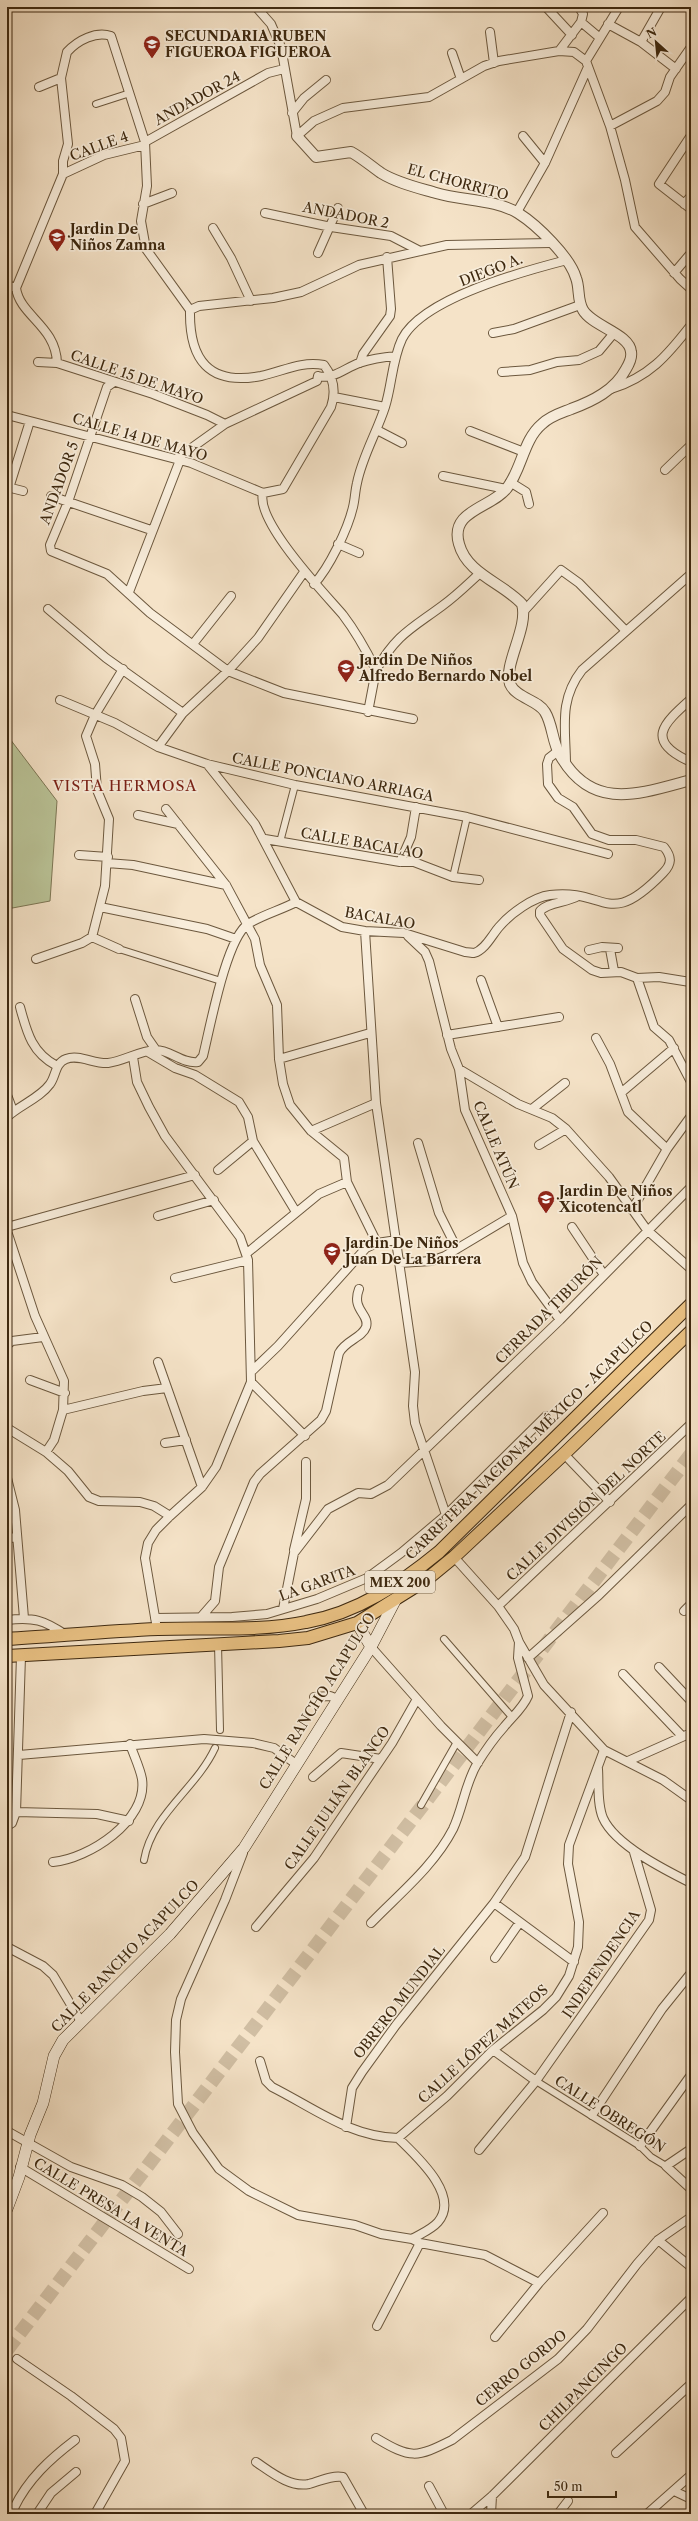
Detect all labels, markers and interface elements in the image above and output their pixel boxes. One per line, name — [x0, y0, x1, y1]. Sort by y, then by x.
north arrow — [636, 22, 676, 62]
text: N — [644, 24, 659, 41]
place label: SECUNDARIA RUBEN FIGUEROA FIGUEROA — [165, 27, 332, 61]
school or university icon: SECUNDARIA RUBEN FIGUEROA FIGUEROA — [142, 34, 162, 59]
street label: ANDADOR 24 — [150, 67, 243, 130]
street label: CALLE 4 — [67, 127, 131, 165]
street label: EL CHORRITO — [405, 160, 511, 204]
street label: ANDADOR 2 — [300, 198, 391, 232]
place label: Jardin De Niños Zamna — [67, 220, 166, 254]
school or university icon: Jardin De Niños Zamna — [47, 227, 67, 252]
street label: DIEGO A. — [457, 250, 525, 290]
street label: CALLE 15 DE MAYO — [68, 346, 206, 408]
street label: CALLE 14 DE MAYO — [70, 409, 210, 465]
street label: ANDADOR 5 — [35, 439, 82, 528]
place label: Jardin De Niños Alfredo Bernardo Nobel — [356, 651, 532, 685]
school or university icon: Jardin De Niños Alfredo Bernardo Nobel — [336, 658, 356, 683]
street label: CALLE PONCIANO ARRIAGA — [231, 749, 436, 806]
district label: VISTA HERMOSA — [52, 776, 197, 795]
street label: CALLE BACALAO — [299, 823, 425, 863]
street label: BACALAO — [343, 903, 417, 933]
street label: CALLE ATÚN — [469, 1098, 524, 1192]
place label: Jardin De Niños Xicotencatl — [556, 1182, 673, 1216]
school or university icon: Jardin De Niños Xicotencatl — [536, 1189, 556, 1214]
place label: Jardin De Niños Juan De La Barrera — [342, 1234, 482, 1268]
school or university icon: Jardin De Niños Juan De La Barrera — [322, 1241, 342, 1266]
street label: CERRADA TIBURÓN — [491, 1251, 607, 1368]
street label: CARRETERA NACIONAL MÉXICO - ACAPULCO — [402, 1317, 656, 1563]
street label: CALLE DIVISIÓN DEL NORTE — [502, 1427, 669, 1585]
street label: LA GARITA — [277, 1561, 358, 1605]
road number: MEX 200 — [365, 1571, 435, 1593]
street label: CALLE RANCHO ACAPULCO — [255, 1609, 379, 1793]
street label: CALLE JULIÁN BLANCO — [280, 1722, 394, 1874]
street label: CALLE RANCHO ACAPULCO — [47, 1876, 203, 2036]
street label: INDEPENDENCIA — [558, 1906, 644, 2022]
street label: OBRERO MUNDIAL — [349, 1942, 449, 2062]
street label: CALLE LÓPEZ MATEOS — [413, 1980, 552, 2107]
street label: CALLE OBREGÓN — [551, 2071, 670, 2157]
street label: CALLE PRESA LA VENTA — [31, 2154, 192, 2261]
street label: CERRO GORDO — [472, 2326, 570, 2410]
street label: CHILPANCINGO — [535, 2339, 631, 2435]
scale bar — [548, 2473, 616, 2499]
text: 50 m — [554, 2479, 583, 2494]

